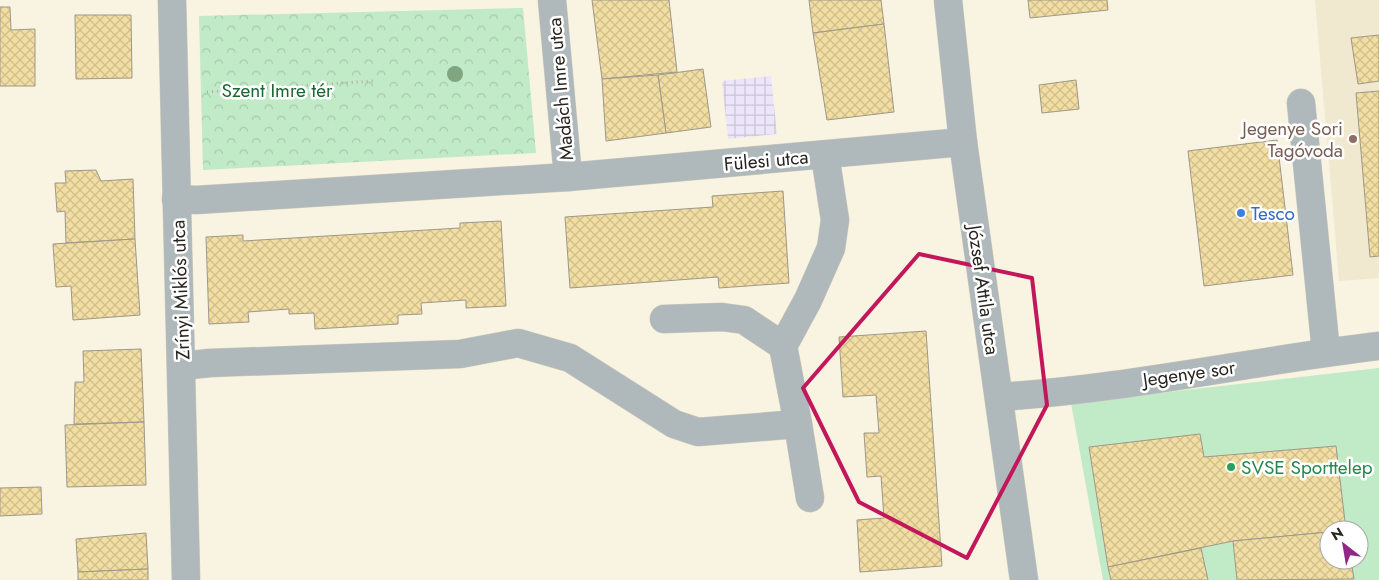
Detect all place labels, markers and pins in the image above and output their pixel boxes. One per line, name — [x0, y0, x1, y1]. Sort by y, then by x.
place label: Jegenye Sori Tagóvoda — [1239, 115, 1343, 164]
marker: Jegenye Sori Tagóvoda — [1347, 133, 1359, 145]
place label: Tesco — [1251, 200, 1295, 227]
marker: Tesco — [1235, 207, 1247, 219]
place label: SVSE Sporttelep — [1241, 454, 1373, 481]
marker: SVSE Sporttelep — [1225, 461, 1237, 473]

